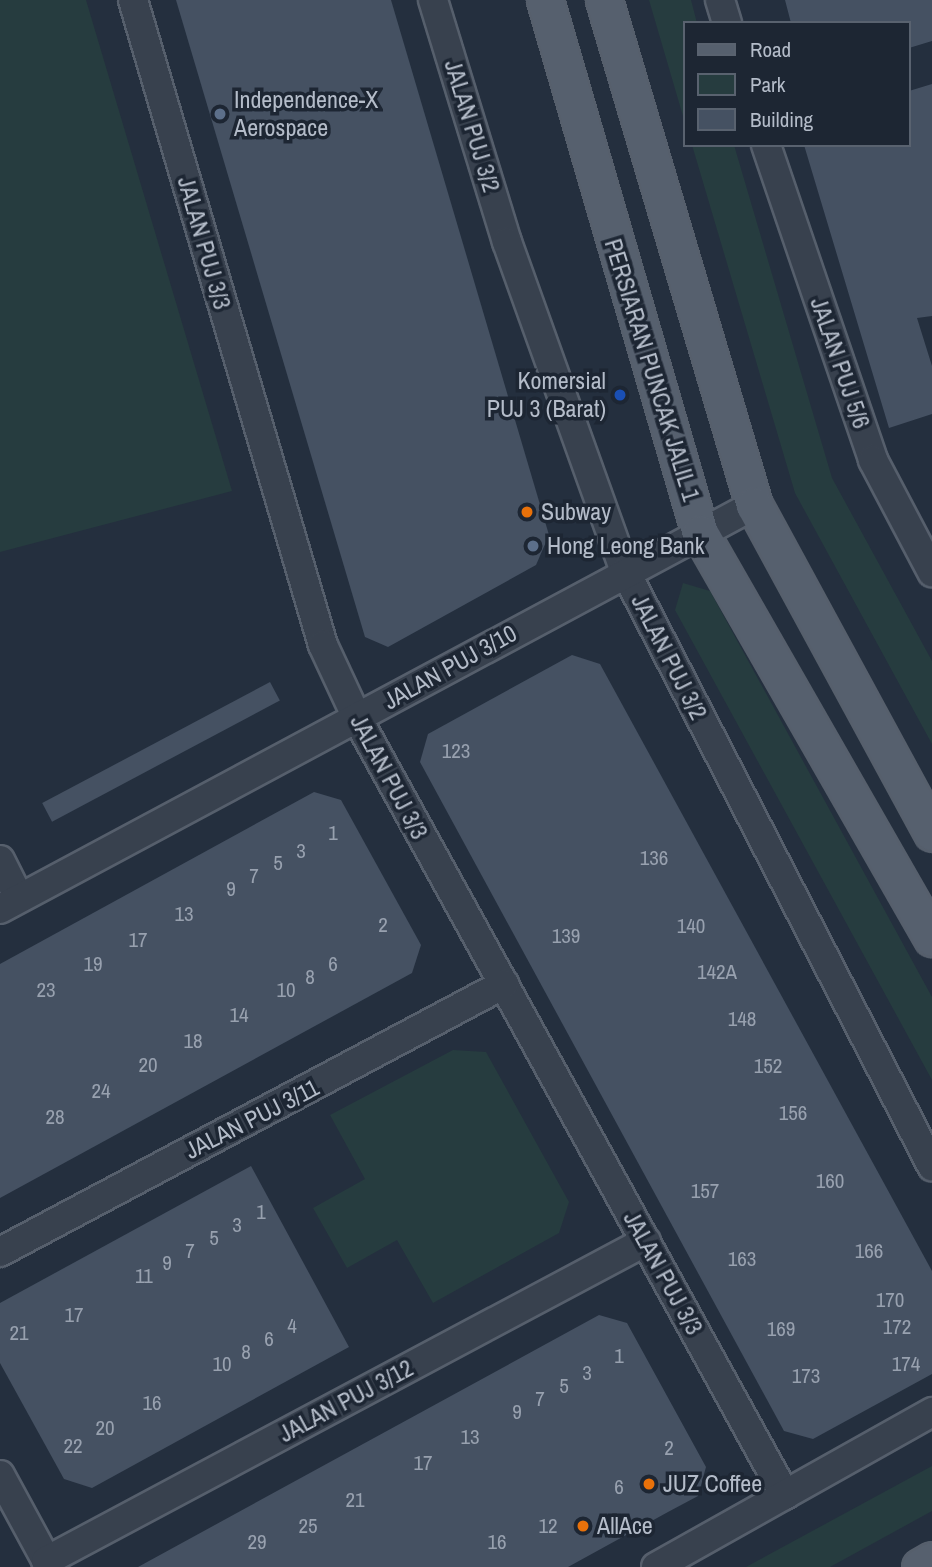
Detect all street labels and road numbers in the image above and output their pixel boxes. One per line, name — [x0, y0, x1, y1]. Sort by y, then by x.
street label: JALAN PUJ 3/2 — [438, 56, 506, 196]
street label: JALAN PUJ 3/3 — [171, 173, 237, 313]
street label: PERSIARAN PUNCAK JALIL 1 — [598, 235, 706, 505]
street label: JALAN PUJ 5/6 — [804, 294, 876, 432]
street label: JALAN PUJ 3/2 — [625, 590, 713, 724]
street label: JALAN PUJ 3/10 — [378, 619, 522, 715]
street label: JALAN PUJ 3/3 — [344, 710, 434, 844]
street label: JALAN PUJ 3/11 — [180, 1073, 324, 1165]
street label: JALAN PUJ 3/3 — [617, 1206, 709, 1340]
street label: JALAN PUJ 3/12 — [274, 1354, 418, 1448]

